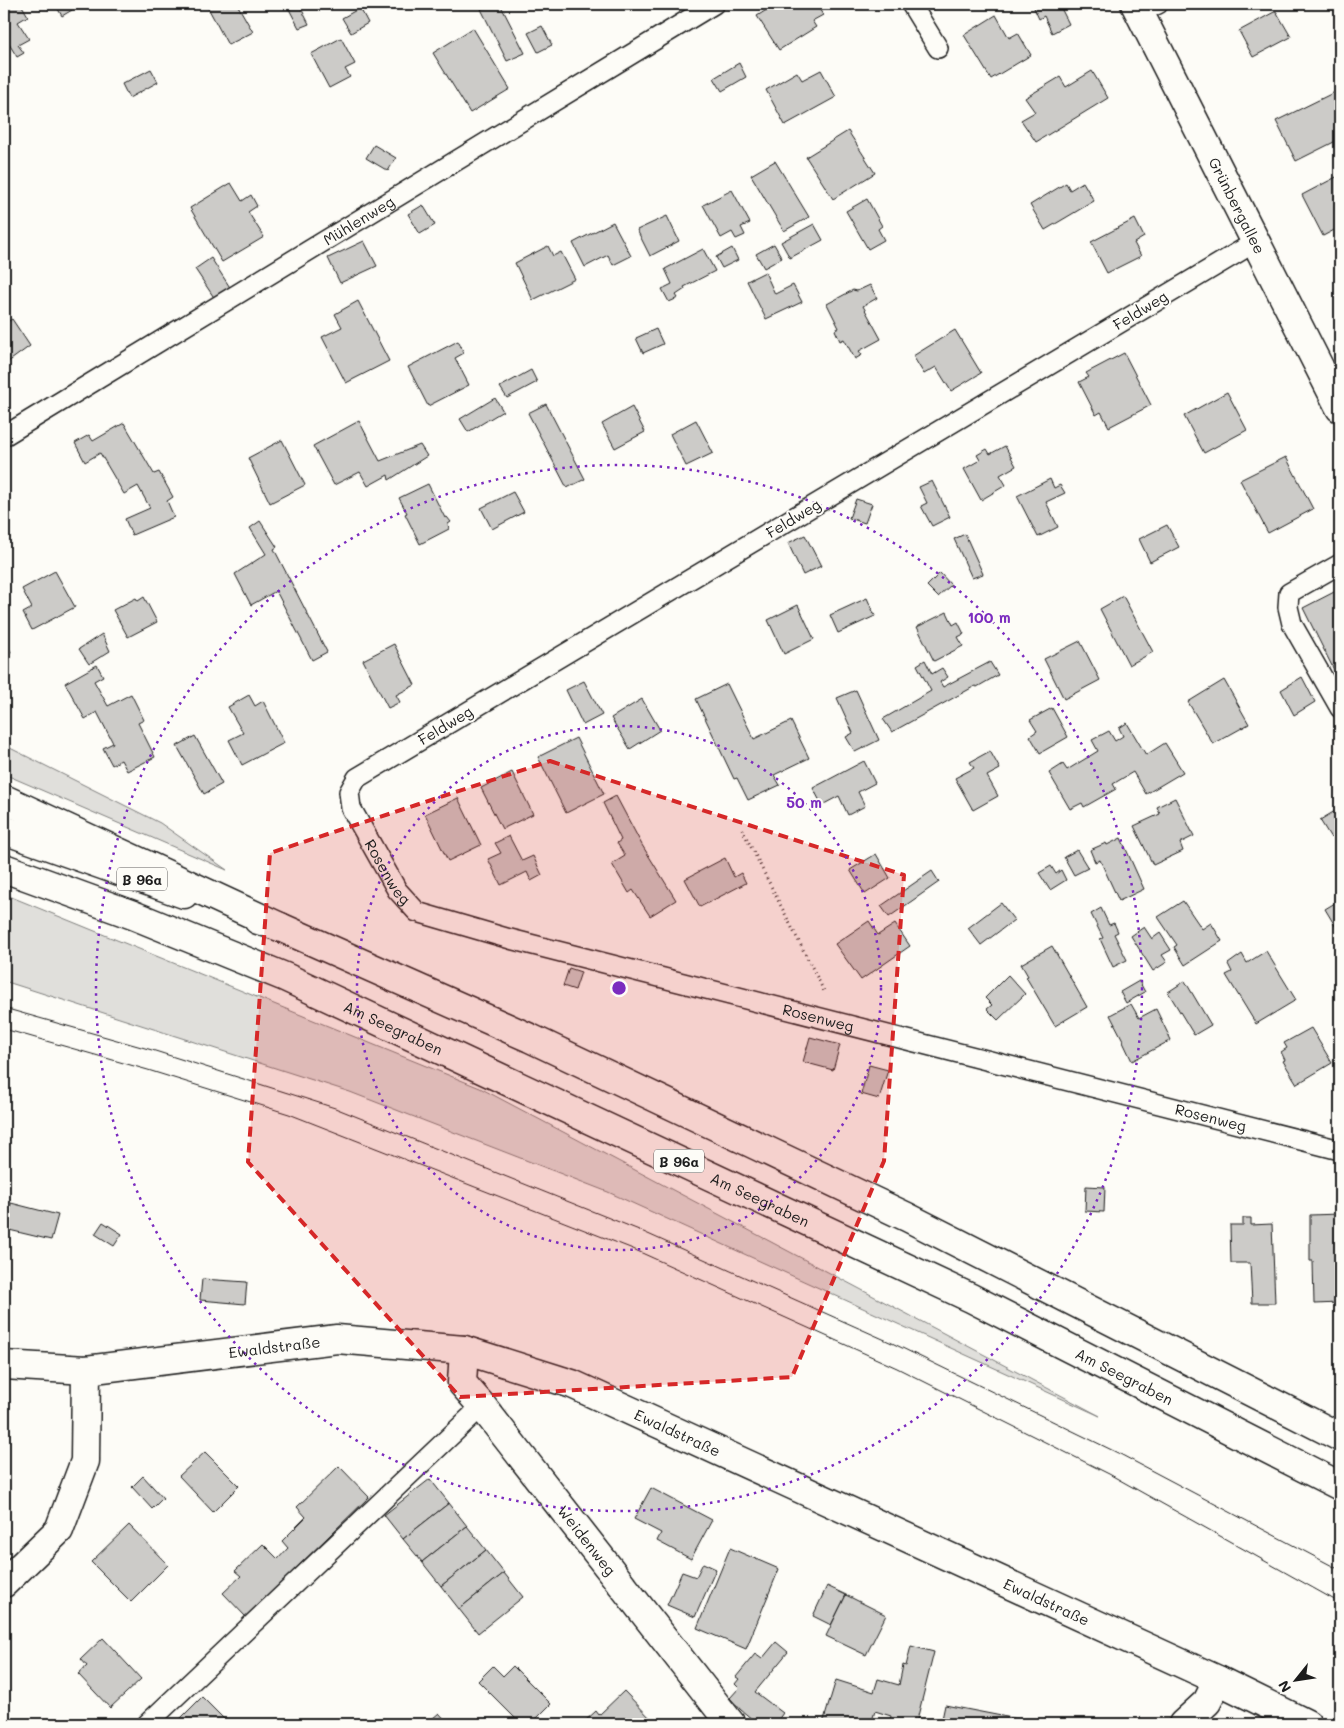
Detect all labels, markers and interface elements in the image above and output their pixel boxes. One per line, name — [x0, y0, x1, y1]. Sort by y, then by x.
street label: Grünbergallee — [1204, 154, 1270, 257]
street label: Mühlenweg — [319, 191, 398, 250]
street label: Feldweg — [1109, 286, 1171, 334]
street label: Feldweg — [762, 494, 824, 542]
text: 100 m — [967, 607, 1011, 627]
street label: Feldweg — [414, 701, 476, 749]
text: 50 m — [786, 792, 822, 812]
street label: Rosenweg — [360, 836, 416, 909]
road number: B 96a — [117, 868, 167, 891]
centre of rings — [610, 979, 628, 997]
street label: Am Seegraben — [341, 996, 446, 1059]
street label: Rosenweg — [780, 999, 856, 1036]
street label: Rosenweg — [1173, 1098, 1249, 1136]
road number: B 96a — [654, 1150, 704, 1172]
street label: Am Seegraben — [707, 1168, 813, 1231]
street label: Ewaldstraße — [227, 1331, 322, 1362]
street label: Am Seegraben — [1072, 1343, 1177, 1409]
street label: Ewaldstraße — [631, 1404, 724, 1461]
street label: Weidenweg — [553, 1501, 621, 1580]
street label: Ewaldstraße — [1001, 1573, 1093, 1630]
north arrow — [1272, 1656, 1322, 1706]
text: N — [1273, 1677, 1295, 1696]

